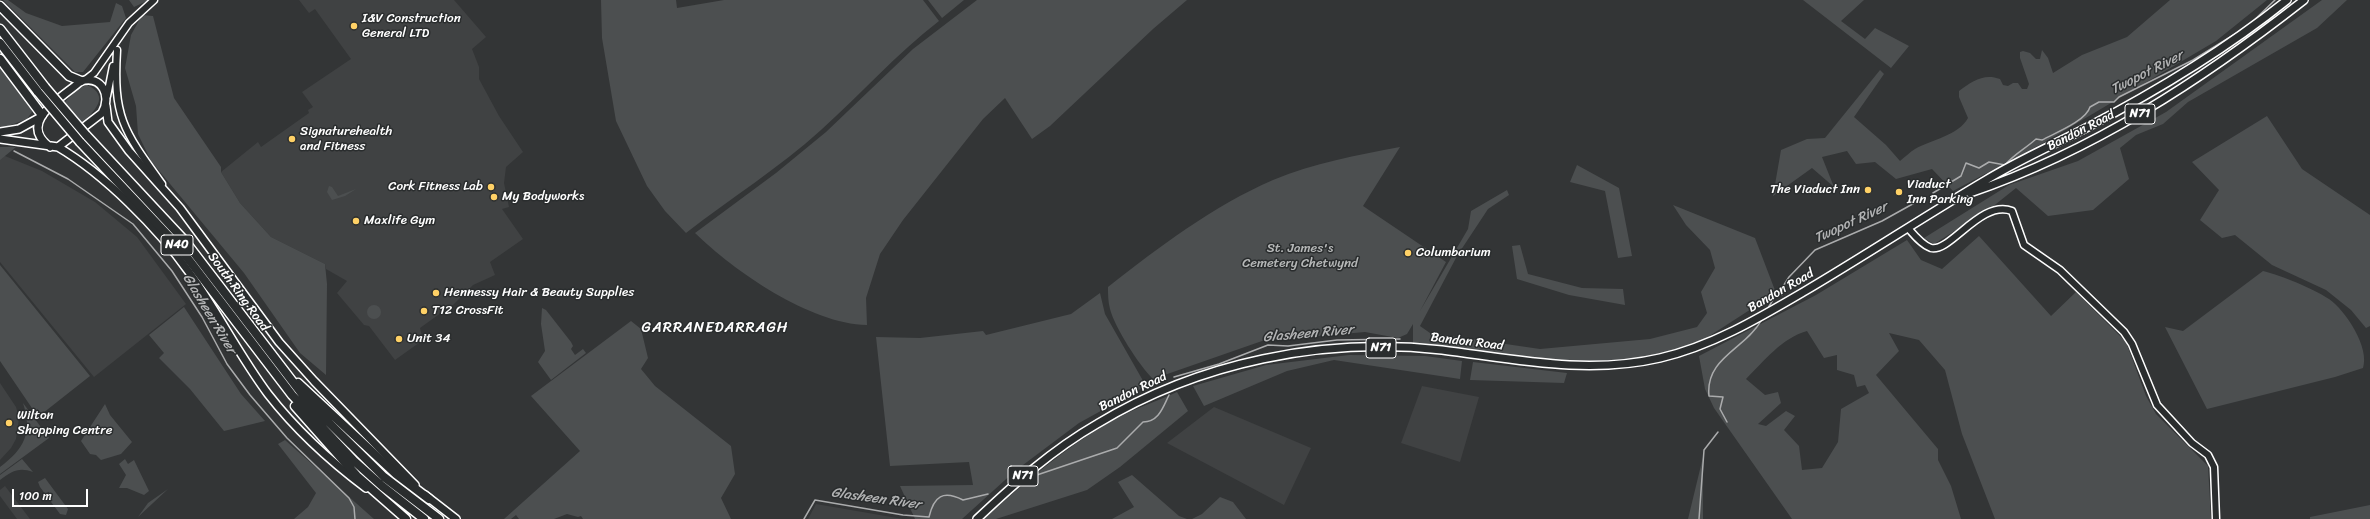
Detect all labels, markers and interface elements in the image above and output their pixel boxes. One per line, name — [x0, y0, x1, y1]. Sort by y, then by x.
place label: I&V Construction General LTD — [362, 11, 461, 42]
marker: I&V Construction General LTD — [349, 21, 359, 31]
water label: Twopot River — [2108, 48, 2186, 98]
road number: N71 — [2125, 104, 2155, 124]
street label: Bandon Road — [2045, 107, 2117, 155]
place label: Signaturehealth and Fitness — [300, 124, 392, 155]
marker: Signaturehealth and Fitness — [287, 134, 297, 144]
place label: Viaduct Inn Parking — [1907, 177, 1973, 208]
place label: Cork Fitness Lab — [388, 179, 483, 195]
marker: Cork Fitness Lab — [486, 182, 496, 192]
place label: The Viaduct Inn — [1770, 182, 1860, 198]
marker: The Viaduct Inn — [1863, 185, 1873, 195]
marker: Viaduct Inn Parking — [1894, 187, 1904, 197]
place label: My Bodyworks — [502, 189, 584, 205]
marker: My Bodyworks — [489, 192, 499, 202]
water label: Twopot River — [1812, 199, 1890, 247]
place label: Maxlife Gym — [364, 213, 435, 229]
marker: Maxlife Gym — [351, 216, 361, 226]
road number: N40 — [161, 235, 193, 255]
park label: St. James's Cemetery Chetwynd — [1242, 241, 1358, 272]
place label: Columbarium — [1416, 245, 1491, 261]
marker: Columbarium — [1403, 248, 1413, 258]
street label: South Ring Road — [204, 249, 272, 335]
street label: Bandon Road — [1745, 266, 1817, 316]
water label: Glasheen River — [179, 271, 239, 357]
place label: Hennessy Hair & Beauty Supplies — [444, 285, 634, 301]
marker: Hennessy Hair & Beauty Supplies — [431, 288, 441, 298]
place label: T12 CrossFit — [432, 303, 503, 319]
marker: T12 CrossFit — [419, 306, 429, 316]
district label: GARRANEDARRAGH — [642, 319, 788, 337]
water label: Glasheen River — [1262, 322, 1354, 346]
street label: Bandon Road — [1430, 330, 1504, 354]
place label: Unit 34 — [407, 331, 451, 347]
marker: Unit 34 — [394, 334, 404, 344]
road number: N71 — [1366, 338, 1396, 358]
street label: Bandon Road — [1097, 369, 1169, 415]
place label: Wilton Shopping Centre — [17, 408, 112, 439]
marker: Wilton Shopping Centre — [4, 418, 14, 428]
road number: N71 — [1008, 466, 1038, 486]
scale bar — [14, 481, 90, 507]
water label: Glasheen River — [830, 484, 922, 514]
text: 100 m — [19, 485, 52, 507]

